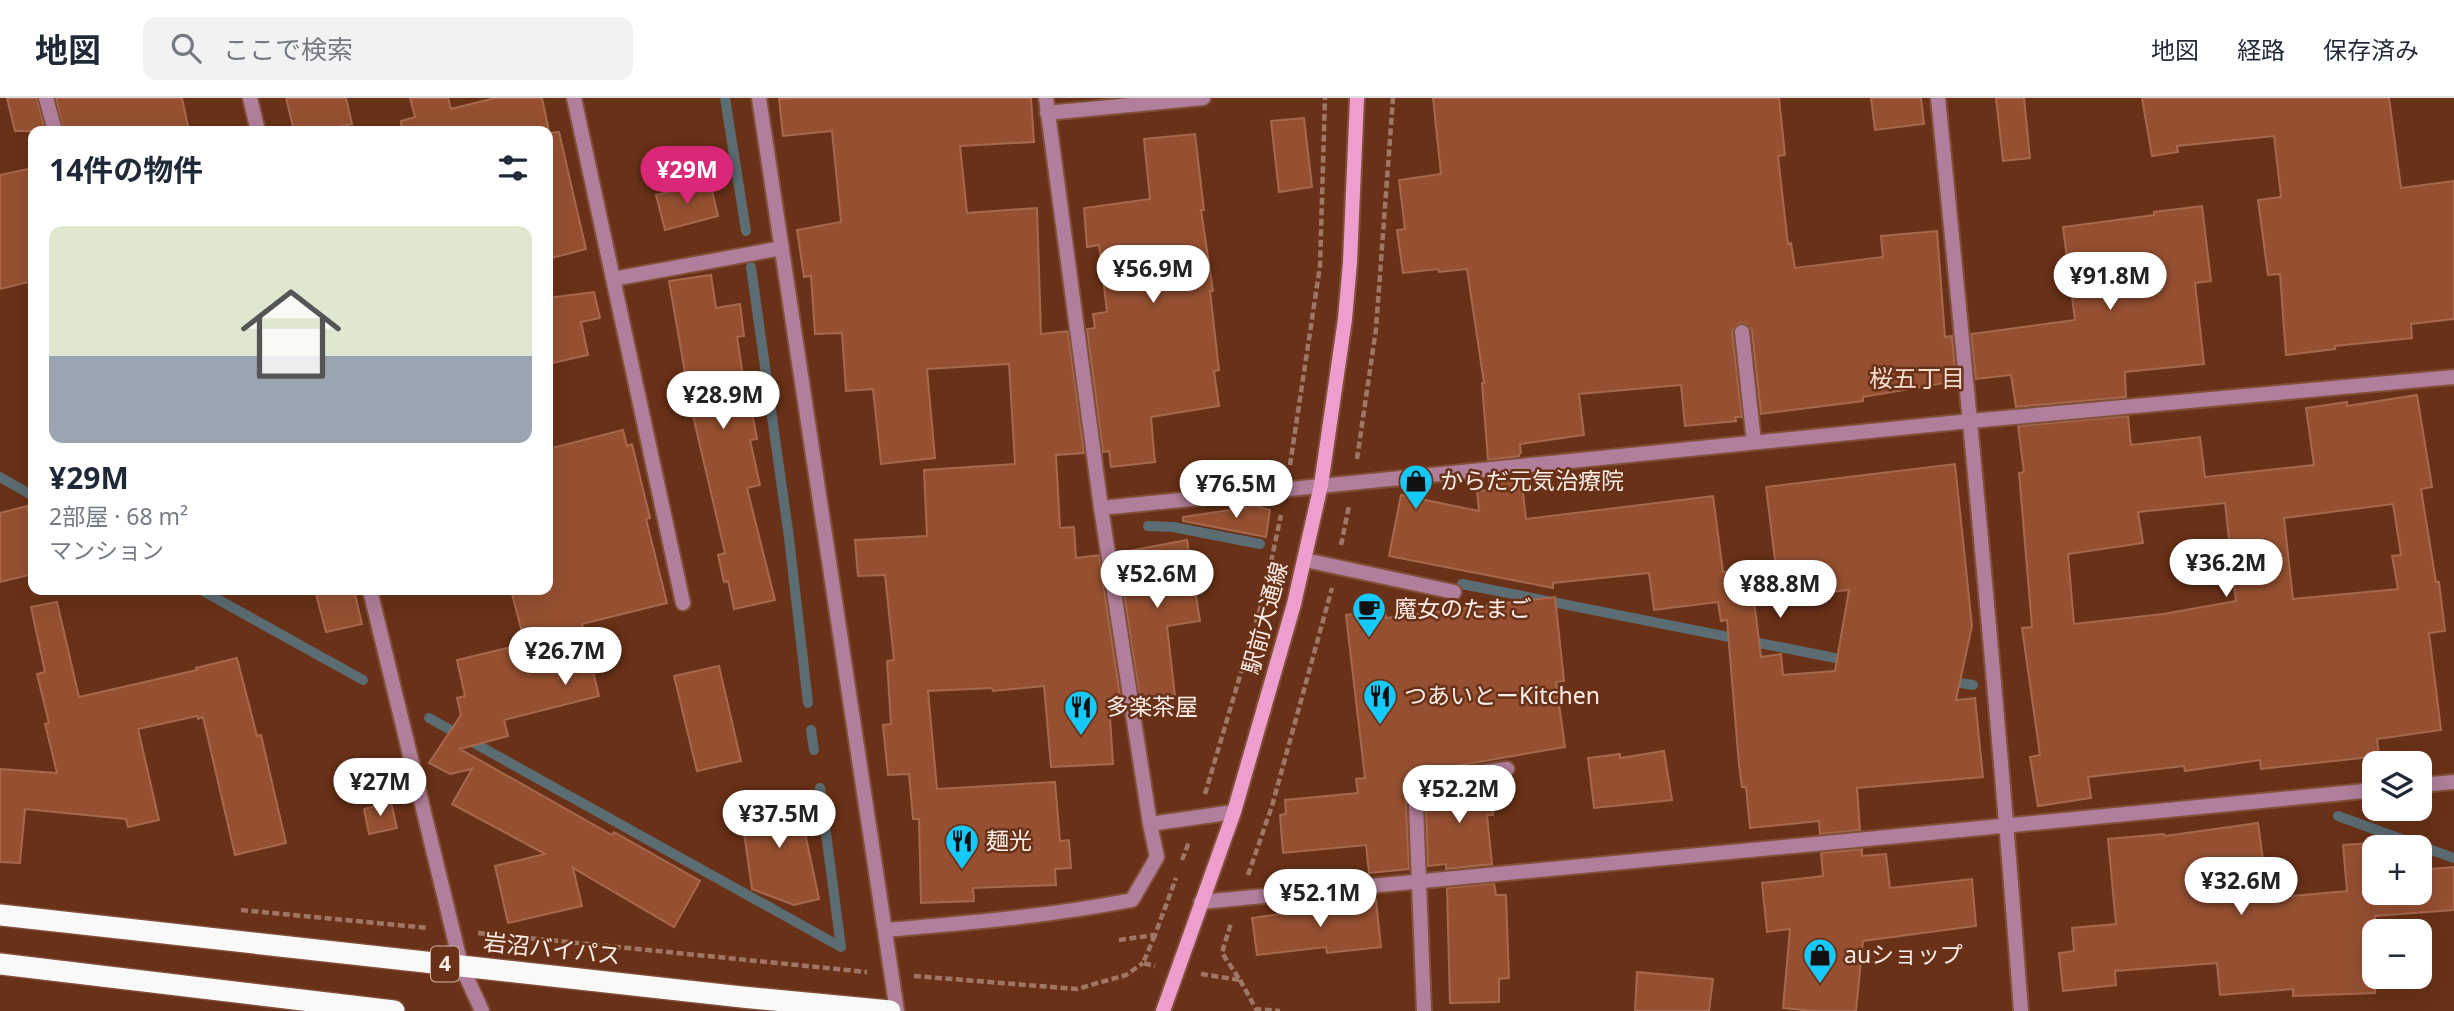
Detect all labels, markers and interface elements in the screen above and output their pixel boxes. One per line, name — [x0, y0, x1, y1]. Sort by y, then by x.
search box — [143, 17, 633, 80]
text: 地図 — [35, 27, 101, 72]
icon: search — [167, 29, 205, 67]
text: ここで検索 — [223, 31, 353, 67]
text: 地図 — [2151, 33, 2199, 66]
text: 経路 — [2237, 33, 2285, 66]
text: 保存済み — [2323, 33, 2419, 66]
pin: ¥29M — [646, 146, 728, 206]
text: 14件の物件 — [49, 149, 203, 190]
icon: filters — [494, 149, 532, 187]
text: ¥29M — [656, 153, 718, 185]
pin: ¥56.9M — [1096, 246, 1210, 305]
text: ¥56.9M — [1113, 252, 1193, 284]
pin: ¥91.8M — [2053, 252, 2167, 312]
text: ¥91.8M — [2070, 259, 2150, 291]
icon: home — [228, 271, 354, 397]
district label: 桜五丁目 — [1869, 361, 1965, 394]
pin: ¥28.9M — [666, 372, 780, 431]
text: ¥28.9M — [683, 378, 763, 410]
text: ¥29M — [49, 457, 129, 498]
pin: ¥76.5M — [1179, 460, 1293, 520]
shop icon: からだ元気治療院 — [1397, 462, 1435, 511]
place label: からだ元気治療院 — [1440, 464, 1624, 496]
text: ¥76.5M — [1196, 467, 1276, 499]
text: 2部屋 · 68 m² — [49, 500, 188, 532]
text: マンション — [49, 534, 164, 566]
pin: ¥36.2M — [2169, 540, 2283, 599]
text: ¥36.2M — [2186, 546, 2266, 578]
pin: ¥52.6M — [1100, 550, 1214, 610]
text: ¥52.6M — [1117, 557, 1197, 589]
street label: 駅前大通線 — [1234, 558, 1294, 677]
pin: ¥88.8M — [1723, 560, 1837, 620]
text: ¥88.8M — [1740, 567, 1820, 599]
cafe icon: 魔女のたまご — [1350, 590, 1388, 639]
place label: 魔女のたまご — [1394, 592, 1531, 624]
pin: ¥26.7M — [508, 628, 622, 687]
text: ¥26.7M — [525, 634, 605, 666]
restaurant icon: つあいとーKitchen — [1361, 677, 1399, 726]
place label: つあいとーKitchen — [1404, 679, 1600, 711]
restaurant icon: 多楽茶屋 — [1062, 688, 1100, 737]
place label: 多楽茶屋 — [1106, 690, 1198, 722]
map controls — [2362, 751, 2432, 989]
button: layers — [2362, 751, 2432, 821]
pin: ¥27M — [339, 758, 421, 818]
text: ¥27M — [349, 765, 411, 797]
pin: ¥52.2M — [1402, 766, 1516, 825]
text: ¥52.2M — [1419, 772, 1499, 804]
pin: ¥37.5M — [722, 790, 836, 850]
text: ¥37.5M — [739, 797, 819, 829]
restaurant icon: 麺光 — [943, 822, 981, 871]
place label: 麺光 — [986, 824, 1032, 856]
button: + — [2362, 835, 2432, 905]
pin: ¥32.6M — [2184, 858, 2298, 917]
text: ¥32.6M — [2201, 864, 2281, 896]
pin: ¥52.1M — [1263, 870, 1377, 929]
text: ¥52.1M — [1280, 876, 1360, 908]
button: − — [2362, 919, 2432, 989]
street label: 岩沼バイパス — [482, 925, 622, 971]
shop icon: auショップ — [1801, 936, 1839, 985]
place label: auショップ — [1844, 938, 1963, 970]
road number: 4 — [431, 946, 459, 982]

